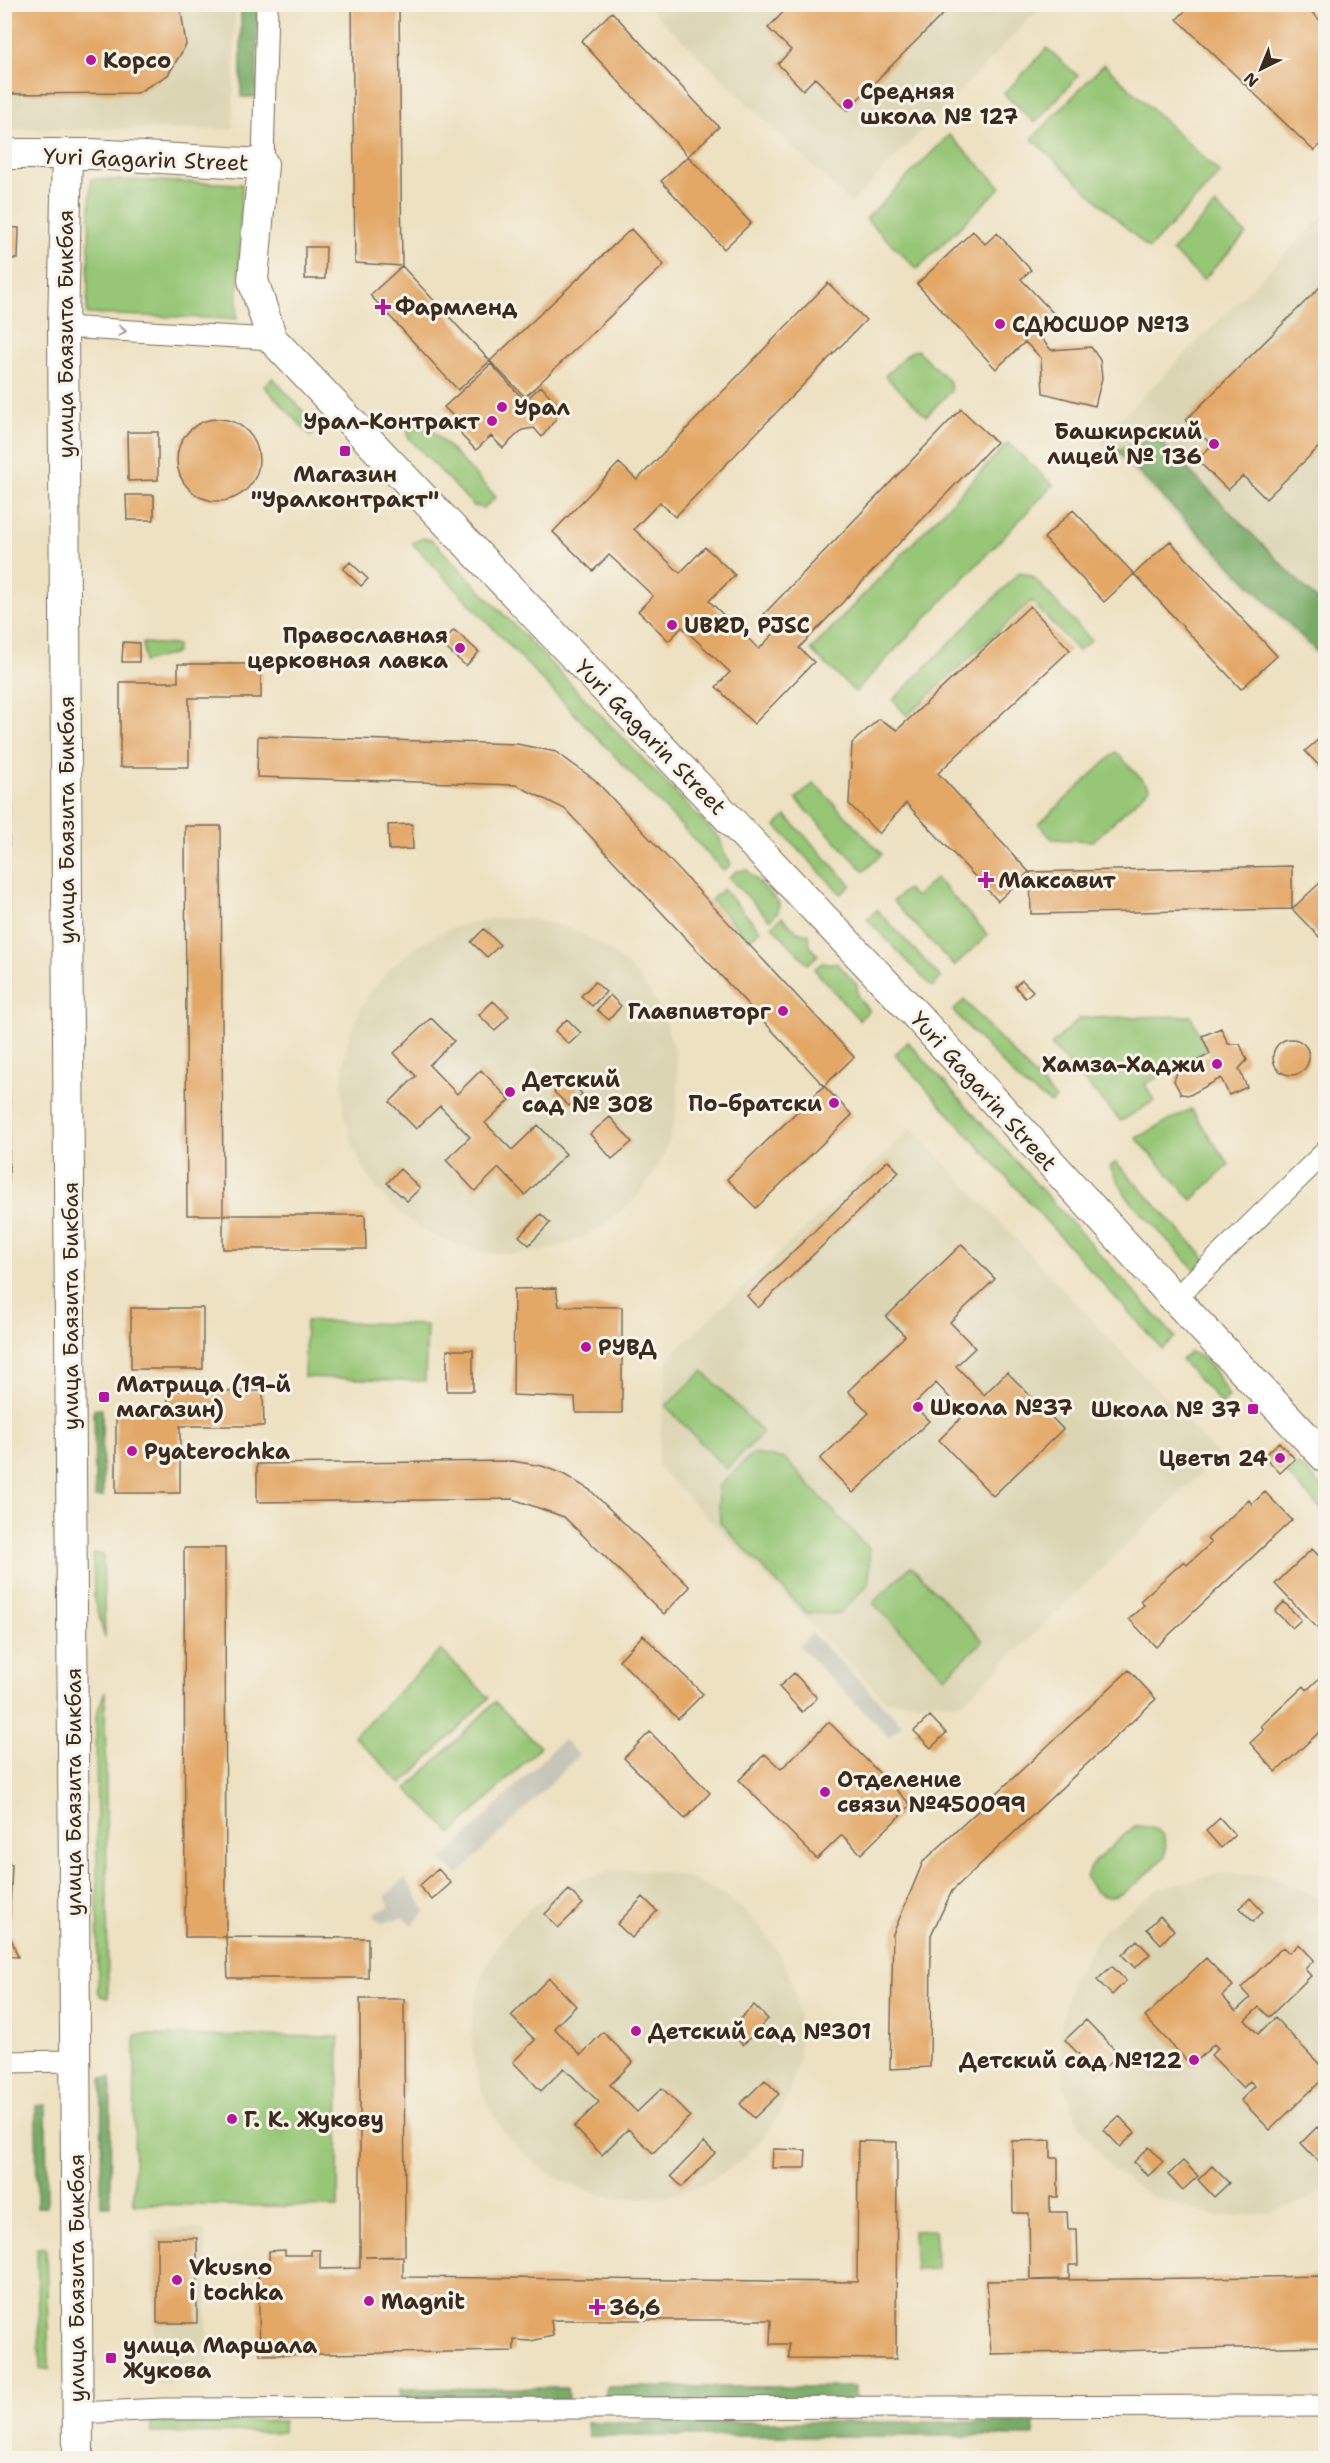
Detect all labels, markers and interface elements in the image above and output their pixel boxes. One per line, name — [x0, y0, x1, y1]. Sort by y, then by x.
north arrow — [1231, 39, 1291, 99]
place label: Корсо — [103, 46, 171, 75]
marker: Корсо — [84, 53, 98, 67]
text: N — [1239, 68, 1263, 92]
place label: Средняя школа № 127 — [860, 77, 1018, 131]
marker: Средняя школа № 127 — [841, 97, 855, 111]
street label: Yuri Gagarin Street — [43, 141, 249, 178]
street label: улица Баязита Бикбая — [51, 210, 80, 458]
place label: Фармленд — [395, 293, 518, 322]
marker: Фармленд — [376, 300, 390, 314]
place label: СДЮСШОР №13 — [1012, 310, 1190, 339]
marker: СДЮСШОР №13 — [993, 317, 1007, 331]
one-way arrow — [117, 324, 126, 337]
place label: Урал — [514, 393, 571, 422]
marker: Урал — [495, 400, 509, 414]
place label: Урал-Контракт — [303, 407, 481, 436]
marker: Урал-Контракт — [485, 414, 499, 428]
place label: Башкирский лицей № 136 — [1047, 417, 1202, 471]
marker: Башкирский лицей № 136 — [1207, 437, 1221, 451]
marker: Магазин "Уралконтракт" — [338, 444, 352, 458]
place label: Магазин "Уралконтракт" — [251, 460, 439, 514]
place label: UBRD, PJSC — [684, 611, 810, 640]
marker: UBRD, PJSC — [665, 618, 679, 632]
place label: Православная церковная лавка — [247, 621, 448, 675]
marker: Православная церковная лавка — [453, 641, 467, 655]
street label: Yuri Gagarin Street — [569, 653, 732, 821]
street label: улица Баязита Бикбая — [52, 696, 81, 944]
place label: Максавит — [998, 866, 1117, 895]
marker: Максавит — [979, 873, 993, 887]
place label: Главпивторг — [628, 997, 772, 1026]
marker: Главпивторг — [776, 1004, 790, 1018]
street label: Yuri Gagarin Street — [904, 1005, 1063, 1177]
place label: Хамза-Хаджи — [1042, 1050, 1205, 1079]
marker: Хамза-Хаджи — [1210, 1057, 1224, 1071]
place label: Детский сад № 308 — [522, 1065, 653, 1119]
marker: Детский сад № 308 — [503, 1085, 517, 1099]
place label: По-братски — [688, 1089, 822, 1118]
marker: По-братски — [827, 1096, 841, 1110]
street label: улица Баязита Бикбая — [56, 1182, 85, 1430]
place label: РУВД — [598, 1333, 657, 1362]
marker: РУВД — [579, 1340, 593, 1354]
place label: Матрица (19-й магазин) — [116, 1370, 291, 1424]
marker: Матрица (19-й магазин) — [97, 1390, 111, 1404]
place label: Школа №37 — [930, 1393, 1073, 1422]
place label: Школа № 37 — [1091, 1395, 1241, 1424]
marker: Школа №37 — [911, 1400, 925, 1414]
marker: Школа № 37 — [1246, 1402, 1260, 1416]
place label: Pyaterochka — [144, 1437, 290, 1466]
marker: Pyaterochka — [125, 1444, 139, 1458]
place label: Цветы 24 — [1159, 1444, 1269, 1473]
marker: Цветы 24 — [1273, 1451, 1287, 1465]
street label: улица Баязита Бикбая — [59, 1668, 88, 1916]
place label: Отделение связи №450099 — [837, 1765, 1026, 1819]
marker: Отделение связи №450099 — [818, 1785, 832, 1799]
place label: Детский сад №301 — [648, 2017, 871, 2046]
marker: Детский сад №301 — [629, 2024, 643, 2038]
place label: Детский сад №122 — [959, 2046, 1182, 2075]
marker: Детский сад №122 — [1187, 2053, 1201, 2067]
place label: Г. К. Жукову — [244, 2105, 384, 2134]
marker: Г. К. Жукову — [225, 2112, 239, 2126]
street label: улица Баязита Бикбая — [62, 2154, 91, 2402]
place label: Vkusno i tochka — [189, 2253, 283, 2307]
marker: Vkusno i tochka — [170, 2273, 184, 2287]
place label: Magnit — [381, 2287, 465, 2316]
place label: 36,6 — [609, 2293, 660, 2322]
marker: Magnit — [362, 2294, 376, 2308]
marker: 36,6 — [590, 2300, 604, 2314]
place label: улица Маршала Жукова — [123, 2331, 317, 2385]
marker: улица Маршала Жукова — [104, 2351, 118, 2365]

